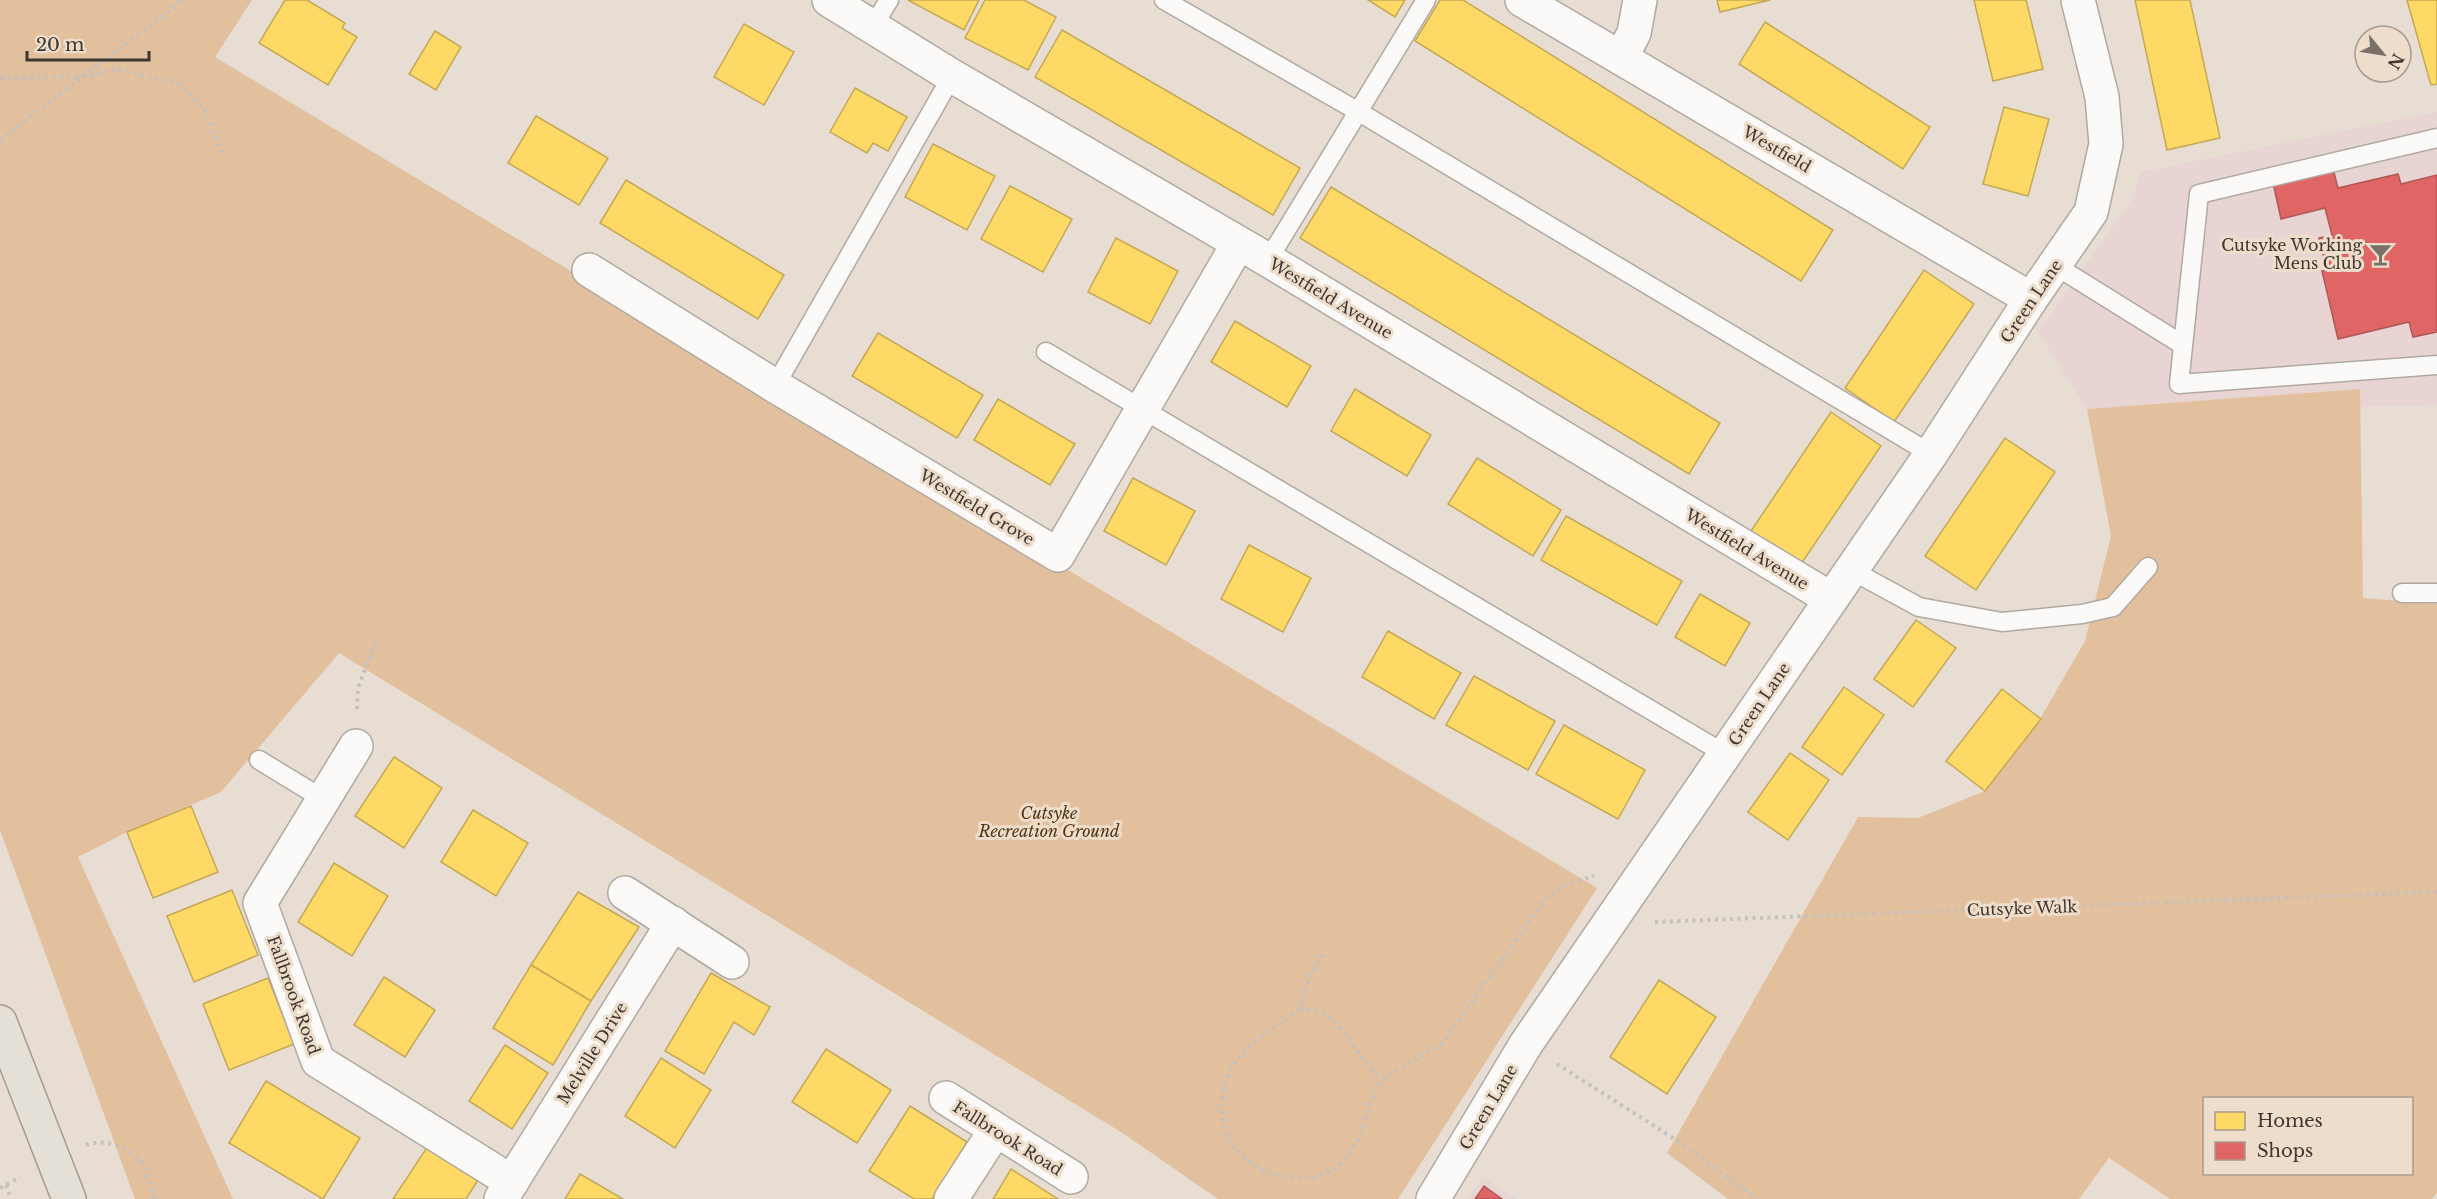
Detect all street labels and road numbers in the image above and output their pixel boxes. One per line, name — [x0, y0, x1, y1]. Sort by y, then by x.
street label: Westfield — [1738, 121, 1815, 177]
street label: Westfield Avenue — [1265, 253, 1396, 343]
street label: Green Lane — [1996, 256, 2066, 346]
street label: Westfield Grove — [915, 464, 1038, 549]
street label: Westfield Avenue — [1681, 504, 1812, 594]
street label: Green Lane — [1724, 659, 1794, 749]
street label: Cutsyke Walk — [1966, 896, 2078, 920]
street label: Fallbrook Road — [263, 933, 325, 1057]
street label: Melville Drive — [553, 998, 631, 1108]
street label: Green Lane — [1455, 1061, 1521, 1153]
street label: Fallbrook Road — [950, 1096, 1066, 1180]

